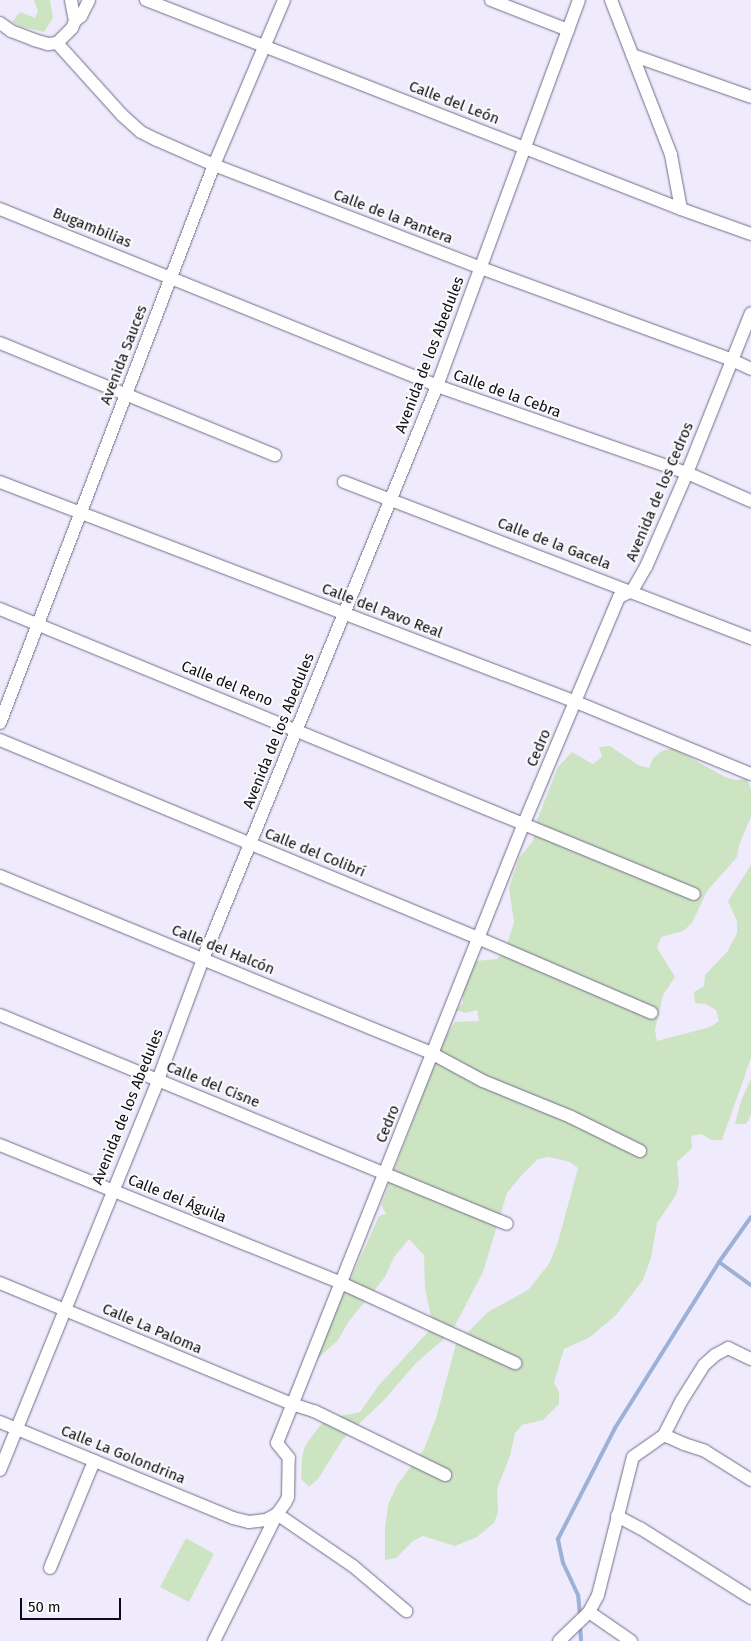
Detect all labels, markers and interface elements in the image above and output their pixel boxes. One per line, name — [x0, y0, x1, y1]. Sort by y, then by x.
street label: Calle del León — [406, 77, 502, 129]
street label: Calle de la Pantera — [331, 186, 455, 248]
street label: Bugambilias — [50, 204, 134, 252]
street label: Avenida de los Abedules — [392, 274, 468, 436]
street label: Avenida Sauces — [97, 303, 151, 407]
street label: Calle de la Cebra — [451, 366, 563, 422]
street label: Avenida de los Cedros — [622, 420, 698, 564]
street label: Calle de la Gacela — [495, 514, 613, 574]
street label: Calle del Pavo Real — [319, 580, 445, 642]
street label: Avenida de los Abedules — [240, 651, 318, 811]
street label: Calle del Reno — [179, 657, 275, 711]
street label: Cedro — [523, 726, 555, 770]
street label: Calle del Colibrí — [262, 825, 368, 881]
street label: Calle del Halcón — [169, 921, 277, 979]
street label: Avenida de los Abedules — [89, 1027, 167, 1187]
street label: Calle del Cisne — [164, 1058, 262, 1112]
street label: Cedro — [372, 1102, 404, 1146]
street label: Calle del Águila — [125, 1171, 229, 1227]
street label: Calle La Paloma — [99, 1300, 205, 1358]
street label: Calle La Golondrina — [58, 1422, 188, 1488]
scale bar — [22, 1588, 124, 1620]
text: 50 m — [28, 1598, 61, 1616]

